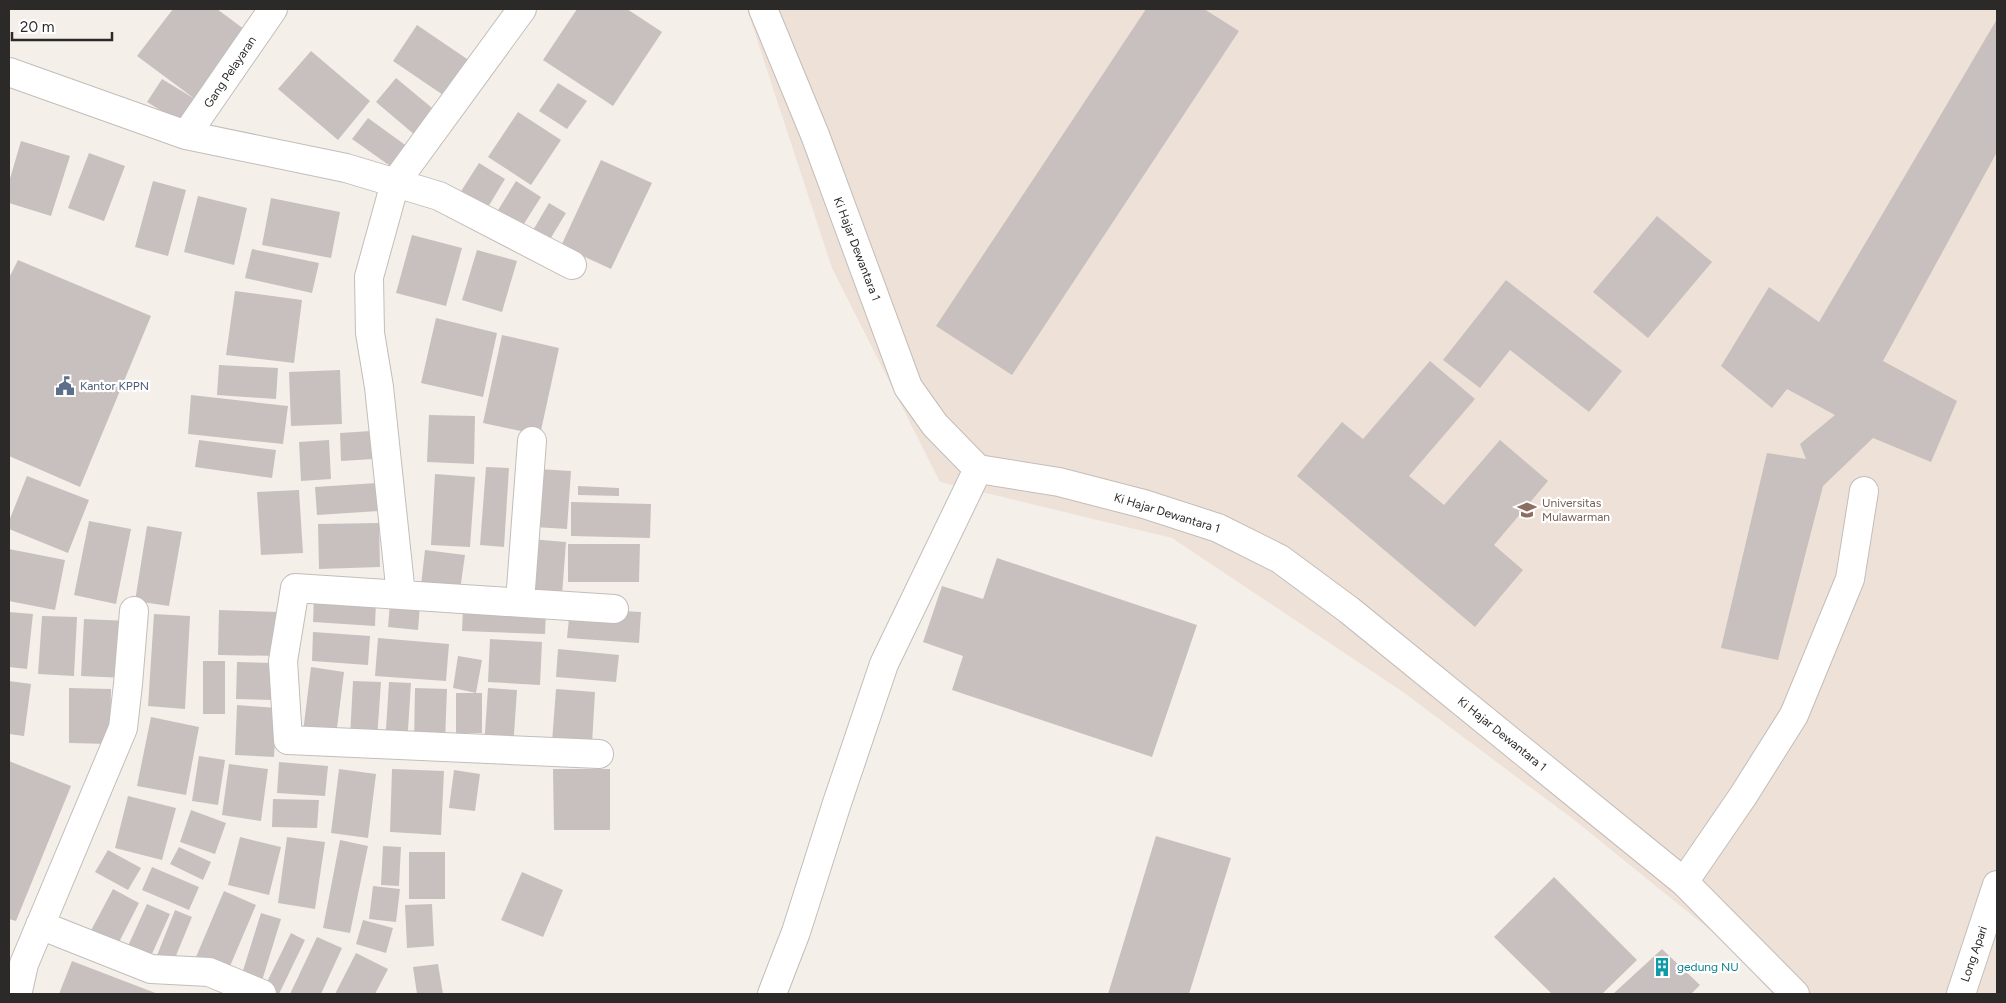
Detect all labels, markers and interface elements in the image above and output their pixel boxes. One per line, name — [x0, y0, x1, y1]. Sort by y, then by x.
scale bar — [12, 10, 112, 42]
text: 20 m — [20, 18, 54, 36]
street label: Gang Pelayaran — [201, 33, 259, 110]
street label: Ki Hajar Dewantara 1 — [831, 195, 883, 303]
public building icon: Kantor KPPN — [54, 375, 76, 397]
place label: Kantor KPPN — [80, 379, 149, 393]
street label: Ki Hajar Dewantara 1 — [1112, 490, 1222, 536]
place label: Universitas Mulawarman — [1542, 496, 1610, 524]
school or university icon: Universitas Mulawarman — [1516, 499, 1538, 521]
street label: Ki Hajar Dewantara 1 — [1455, 694, 1549, 774]
street label: Long Apari — [1958, 924, 1990, 984]
building icon: gedung NU — [1651, 956, 1673, 978]
place label: gedung NU — [1677, 960, 1739, 974]

